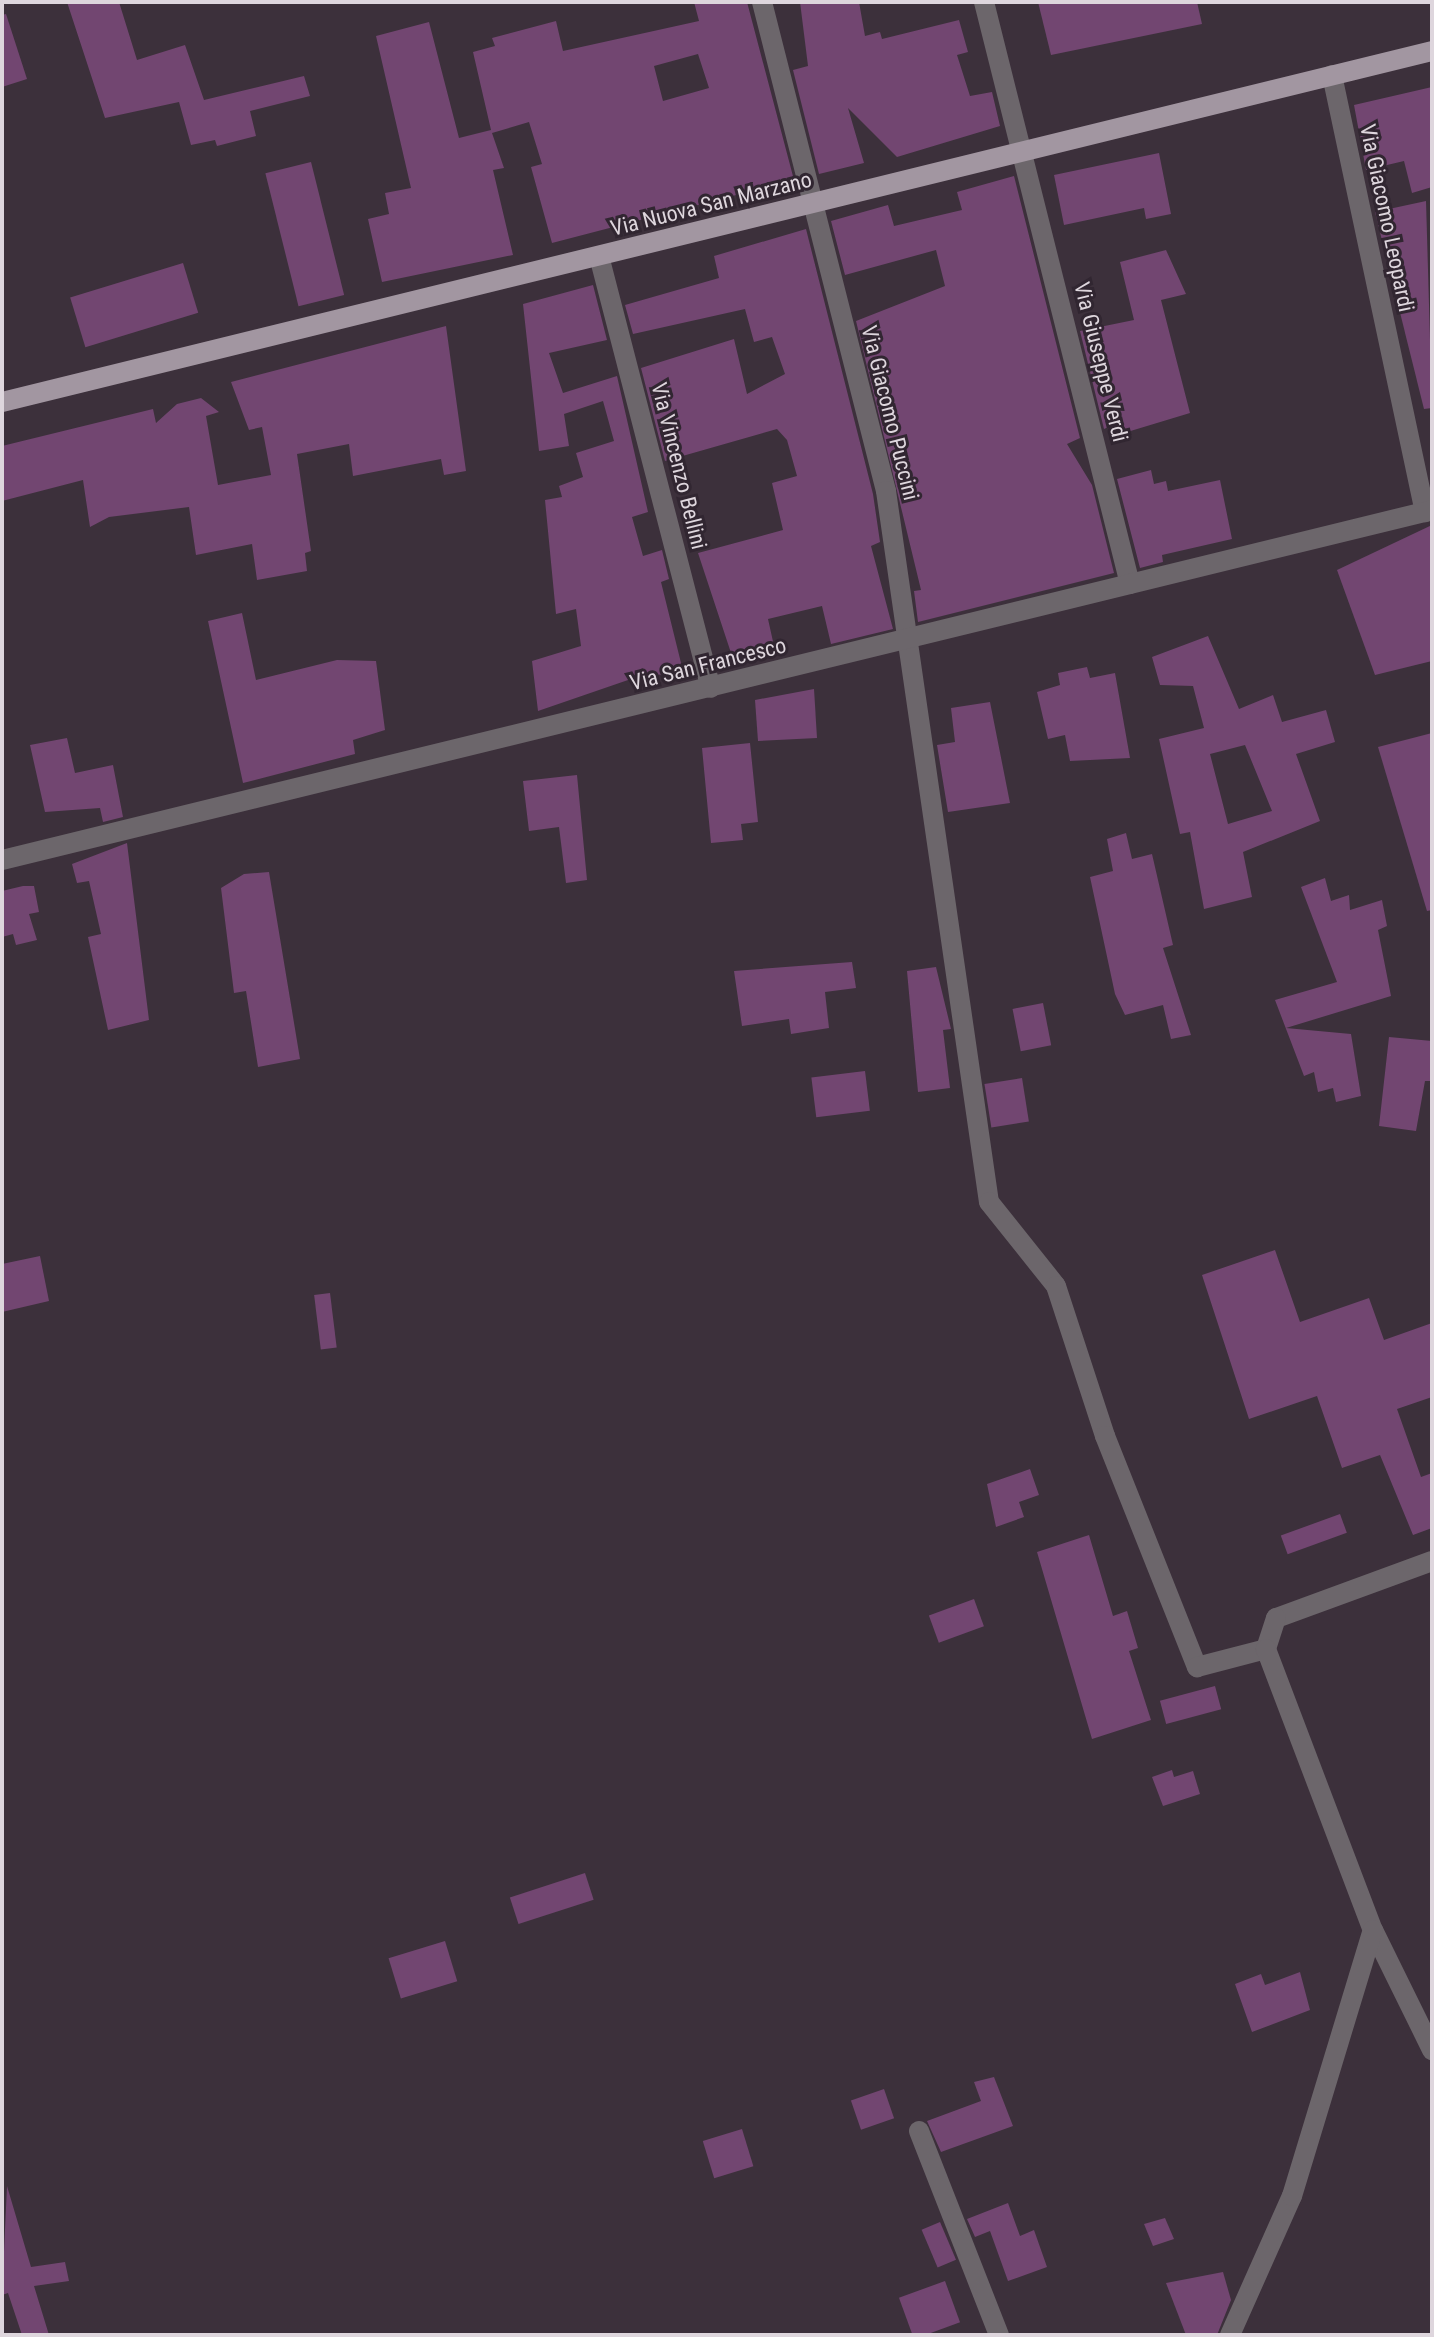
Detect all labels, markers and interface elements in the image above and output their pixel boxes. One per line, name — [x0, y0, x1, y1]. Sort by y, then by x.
street label: Via Giacomo Leopardi — [1354, 122, 1420, 314]
street label: Via Nuova San Marzano — [608, 166, 814, 242]
street label: Via Giuseppe Verdi — [1068, 279, 1134, 445]
street label: Via Giacomo Puccini — [856, 323, 924, 503]
street label: Via Vincenzo Bellini — [646, 380, 712, 552]
street label: Via San Francesco — [627, 632, 789, 696]

